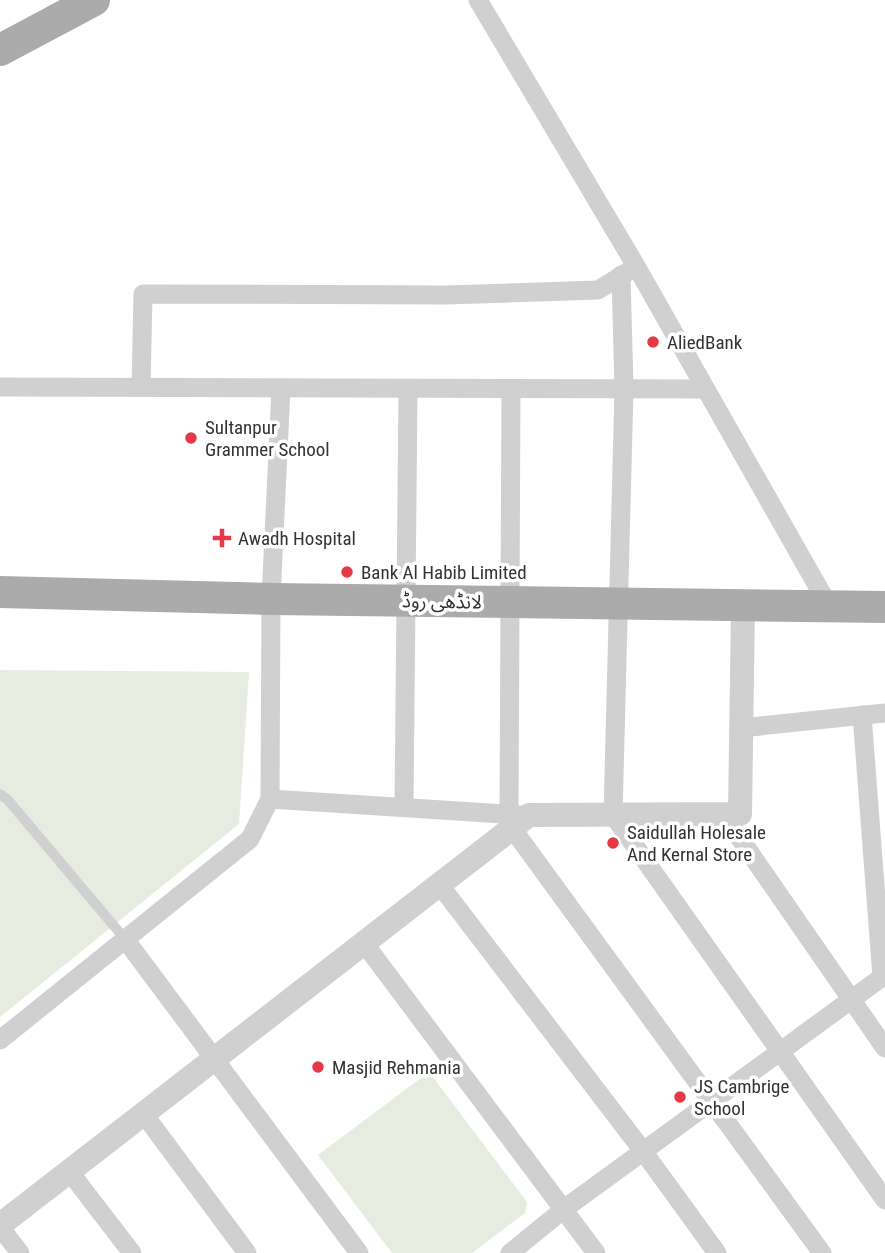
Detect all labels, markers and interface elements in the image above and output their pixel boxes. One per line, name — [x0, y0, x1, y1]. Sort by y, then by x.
place label: AliedBank — [667, 331, 743, 354]
marker: AliedBank — [645, 334, 661, 350]
place label: Sultanpur Grammer School — [205, 416, 330, 461]
marker: Sultanpur Grammer School — [183, 430, 199, 446]
place label: Awadh Hospital — [238, 527, 356, 550]
marker: Awadh Hospital — [212, 528, 232, 548]
place label: Bank Al Habib Limited — [361, 561, 527, 584]
marker: Bank Al Habib Limited — [339, 564, 355, 580]
street label: لانڈھی روڈ — [402, 589, 482, 614]
place label: Saidullah Holesale And Kernal Store — [627, 821, 766, 866]
marker: Saidullah Holesale And Kernal Store — [605, 835, 621, 851]
place label: Masjid Rehmania — [332, 1056, 461, 1079]
marker: Masjid Rehmania — [310, 1059, 326, 1075]
place label: JS Cambrige School — [694, 1075, 789, 1120]
marker: JS Cambrige School — [672, 1089, 688, 1105]

